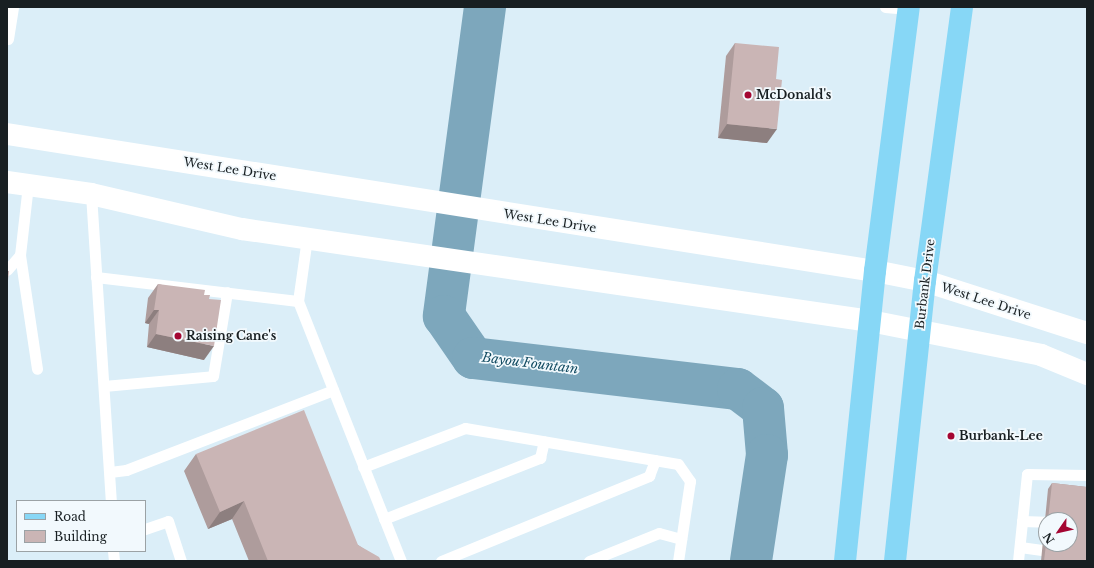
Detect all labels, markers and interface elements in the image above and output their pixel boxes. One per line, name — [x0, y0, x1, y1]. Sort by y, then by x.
place label: McDonald's — [756, 88, 831, 102]
marker: McDonald's — [743, 90, 753, 100]
street label: West Lee Drive — [183, 155, 277, 183]
street label: West Lee Drive — [503, 207, 597, 235]
street label: Burbank Drive — [912, 238, 938, 330]
street label: West Lee Drive — [939, 280, 1033, 322]
place label: Raising Cane's — [186, 329, 276, 343]
marker: Raising Cane's — [173, 331, 183, 341]
water label: Bayou Fountain — [481, 350, 579, 378]
place label: Burbank-Lee — [959, 429, 1043, 443]
marker: Burbank-Lee — [946, 431, 956, 441]
legend — [16, 500, 146, 552]
text: Road — [54, 509, 86, 524]
north arrow — [1038, 512, 1078, 552]
text: Building — [54, 529, 107, 544]
text: N — [1040, 530, 1058, 546]

